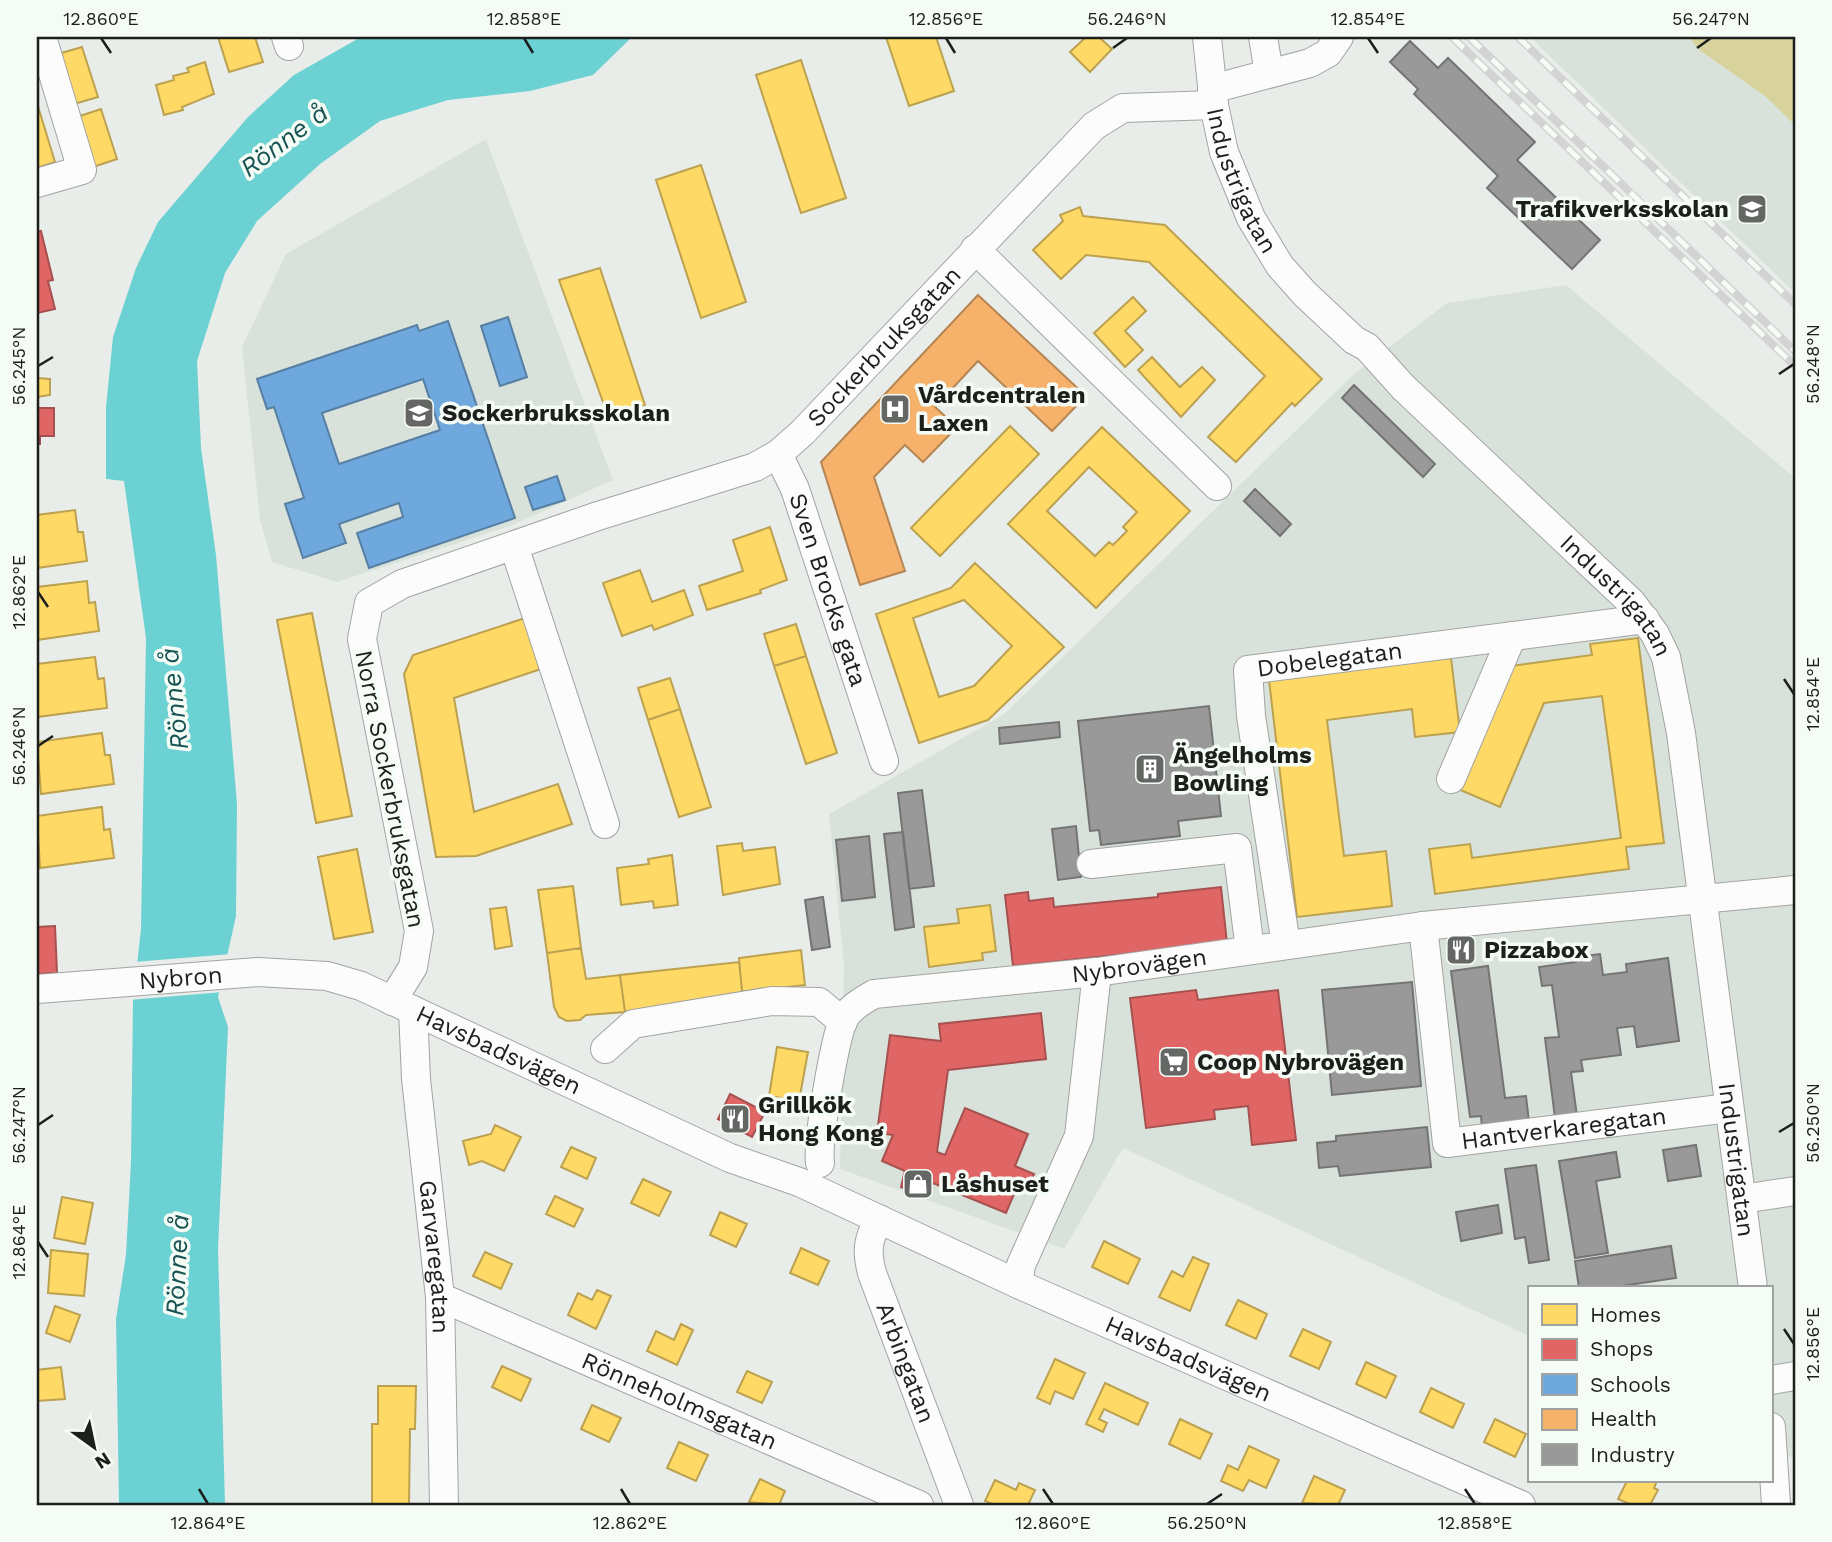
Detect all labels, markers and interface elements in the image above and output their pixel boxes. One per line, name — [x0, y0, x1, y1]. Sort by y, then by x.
text: 12.860°E — [63, 8, 139, 29]
text: 12.858°E — [487, 8, 561, 29]
text: 12.856°E — [909, 8, 983, 29]
text: 56.246°N — [1087, 8, 1167, 29]
text: 12.854°E — [1331, 8, 1405, 29]
text: 56.247°N — [1672, 8, 1750, 29]
water label: Rönne å — [234, 97, 334, 183]
street label: Industrigatan — [1201, 105, 1283, 258]
school or university icon: Trafikverksskolan — [1735, 192, 1769, 226]
place label: Trafikverksskolan — [1516, 195, 1729, 223]
street label: Sockerbruksgatan — [801, 261, 967, 433]
text: 56.248°N — [1802, 324, 1823, 404]
text: 56.245°N — [8, 326, 29, 406]
place label: Vårdcentralen Laxen — [918, 381, 1086, 437]
hospital icon: Vårdcentralen Laxen — [878, 392, 912, 426]
school or university icon: Sockerbruksskolan — [402, 396, 436, 430]
place label: Sockerbruksskolan — [442, 399, 670, 427]
street label: Sven Brocks gata — [783, 490, 873, 690]
street label: Industrigatan — [1554, 529, 1678, 661]
text: 12.862°E — [8, 555, 29, 629]
street label: Dobelegatan — [1255, 636, 1404, 683]
water label: Rönne å — [154, 647, 194, 751]
street label: Norra Sockerbruksgatan — [349, 648, 431, 930]
text: 12.854°E — [1802, 657, 1823, 731]
text: 56.246°N — [8, 706, 29, 786]
place label: Ängelholms Bowling — [1172, 741, 1312, 797]
building icon: Ängelholms Bowling — [1133, 752, 1167, 786]
restaurant icon: Pizzabox — [1444, 933, 1478, 967]
place label: Pizzabox — [1484, 936, 1589, 964]
street label: Nybrovägen — [1070, 943, 1209, 988]
street label: Nybron — [138, 961, 223, 995]
street label: Havsbadsvägen — [412, 1000, 586, 1101]
supermarket icon: Coop Nybrovägen — [1157, 1045, 1191, 1079]
place label: Coop Nybrovägen — [1197, 1048, 1404, 1076]
street label: Industrigatan — [1713, 1081, 1760, 1239]
text: 56.250°N — [1802, 1083, 1823, 1163]
text: 56.247°N — [8, 1086, 29, 1164]
place label: Grillkök Hong Kong — [758, 1091, 884, 1147]
restaurant icon: Grillkök Hong Kong — [718, 1102, 752, 1136]
street label: Hantverkaregatan — [1460, 1102, 1668, 1155]
shop icon: Låshuset — [901, 1167, 935, 1201]
place label: Låshuset — [941, 1170, 1049, 1198]
street label: Garvaregatan — [413, 1179, 455, 1334]
text: 12.864°E — [8, 1204, 29, 1280]
water label: Rönne å — [159, 1213, 195, 1317]
legend — [1528, 1286, 1772, 1482]
street label: Arbingatan — [870, 1299, 941, 1427]
text: Homes — [1590, 1302, 1661, 1327]
text: 12.856°E — [1802, 1307, 1823, 1381]
street label: Havsbadsvägen — [1101, 1310, 1276, 1408]
text: Shops — [1590, 1336, 1653, 1361]
street label: Rönneholmsgatan — [577, 1346, 781, 1456]
text: Schools — [1590, 1372, 1671, 1397]
text: Health — [1590, 1406, 1657, 1431]
north arrow — [60, 1412, 130, 1482]
text: Industry — [1590, 1442, 1675, 1467]
text: N — [91, 1447, 115, 1474]
text: 12.864°E — [170, 1512, 246, 1533]
text: 12.862°E — [593, 1512, 667, 1533]
text: 12.860°E — [1015, 1512, 1091, 1533]
text: 56.250°N — [1167, 1512, 1247, 1533]
text: 12.858°E — [1438, 1512, 1512, 1533]

